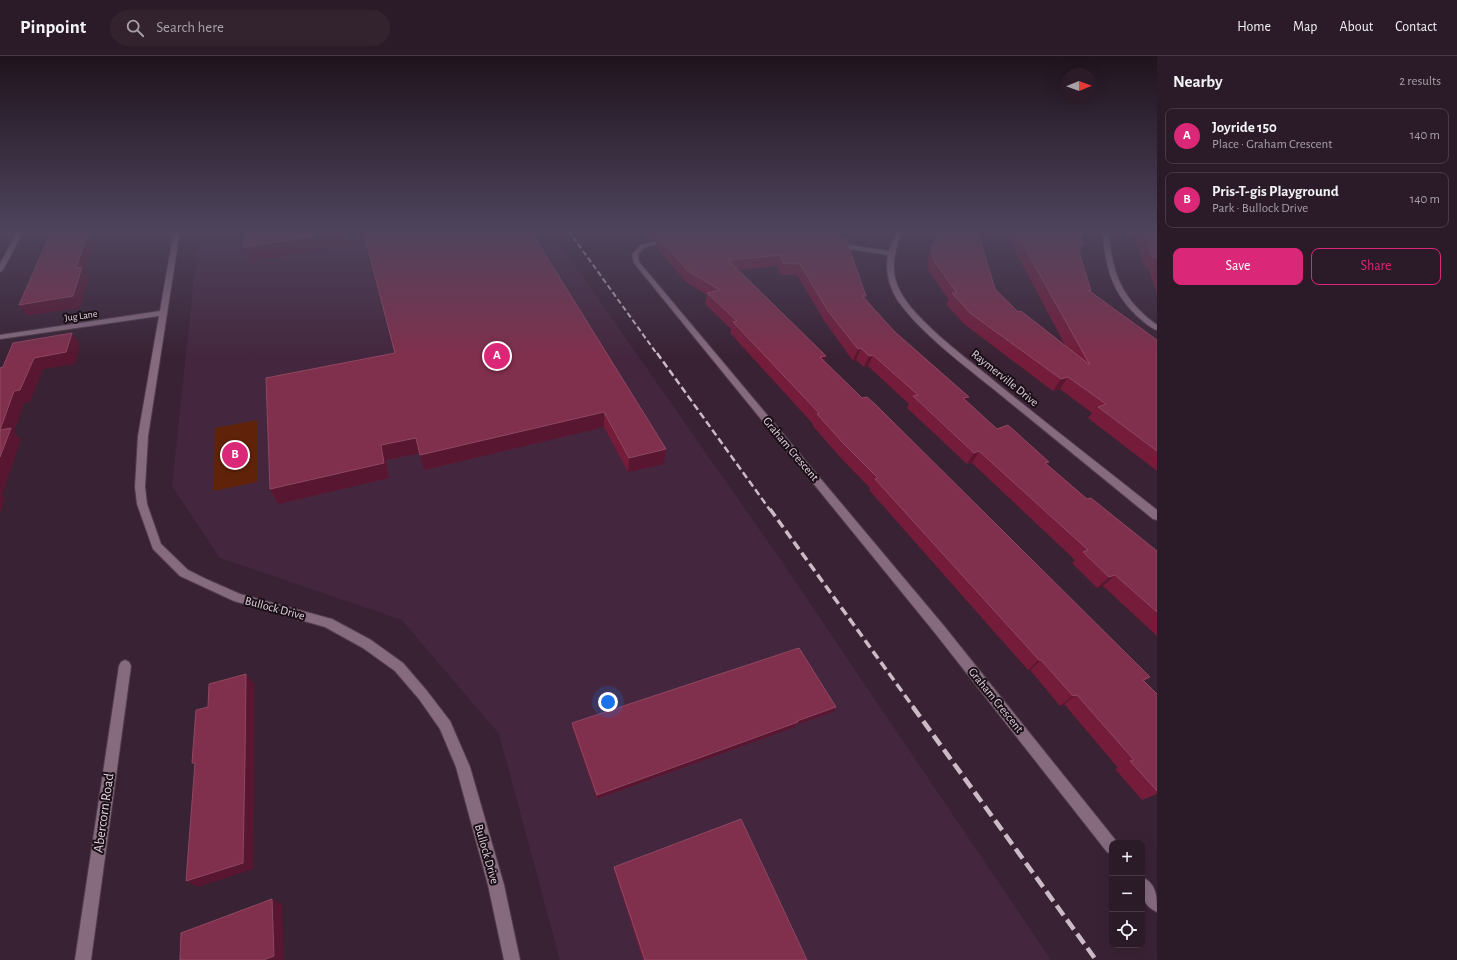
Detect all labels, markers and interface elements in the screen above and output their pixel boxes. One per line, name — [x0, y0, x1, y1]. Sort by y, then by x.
search box — [110, 10, 390, 46]
icon: search — [124, 17, 146, 39]
text: Pinpoint — [20, 18, 86, 37]
text: Search here — [156, 20, 224, 35]
text: Home — [1237, 20, 1271, 34]
text: Map — [1293, 20, 1317, 34]
text: About — [1339, 20, 1373, 34]
text: Contact — [1395, 20, 1437, 34]
north arrow — [1061, 68, 1097, 104]
text: Nearby — [1173, 73, 1223, 90]
text: 2 results — [1399, 75, 1441, 88]
text: Joyride 150 — [1212, 120, 1277, 135]
text: A — [1183, 129, 1191, 142]
text: 140 m — [1410, 129, 1440, 142]
text: Place · Graham Crescent — [1212, 138, 1332, 151]
text: Pris-T-gis Playground — [1212, 184, 1339, 199]
text: B — [1183, 193, 1191, 206]
text: 140 m — [1410, 193, 1440, 206]
text: Park · Bullock Drive — [1212, 202, 1308, 215]
button: Save — [1173, 248, 1303, 285]
button: Share — [1311, 248, 1441, 285]
street label: Jug Lane — [64, 309, 98, 323]
pin: A — [484, 341, 510, 371]
street label: Raymerville Drive — [969, 347, 1041, 409]
street label: Graham Crescent — [761, 415, 821, 483]
pin: B — [222, 440, 248, 470]
street label: Bullock Drive — [244, 594, 306, 622]
street label: Graham Crescent — [966, 665, 1026, 735]
your location — [598, 692, 618, 712]
street label: Abercorn Road — [91, 772, 117, 854]
street label: Bullock Drive — [473, 823, 501, 885]
map controls — [1109, 840, 1145, 948]
button: + — [1109, 840, 1145, 876]
button: − — [1109, 876, 1145, 912]
button: locate — [1109, 912, 1145, 948]

